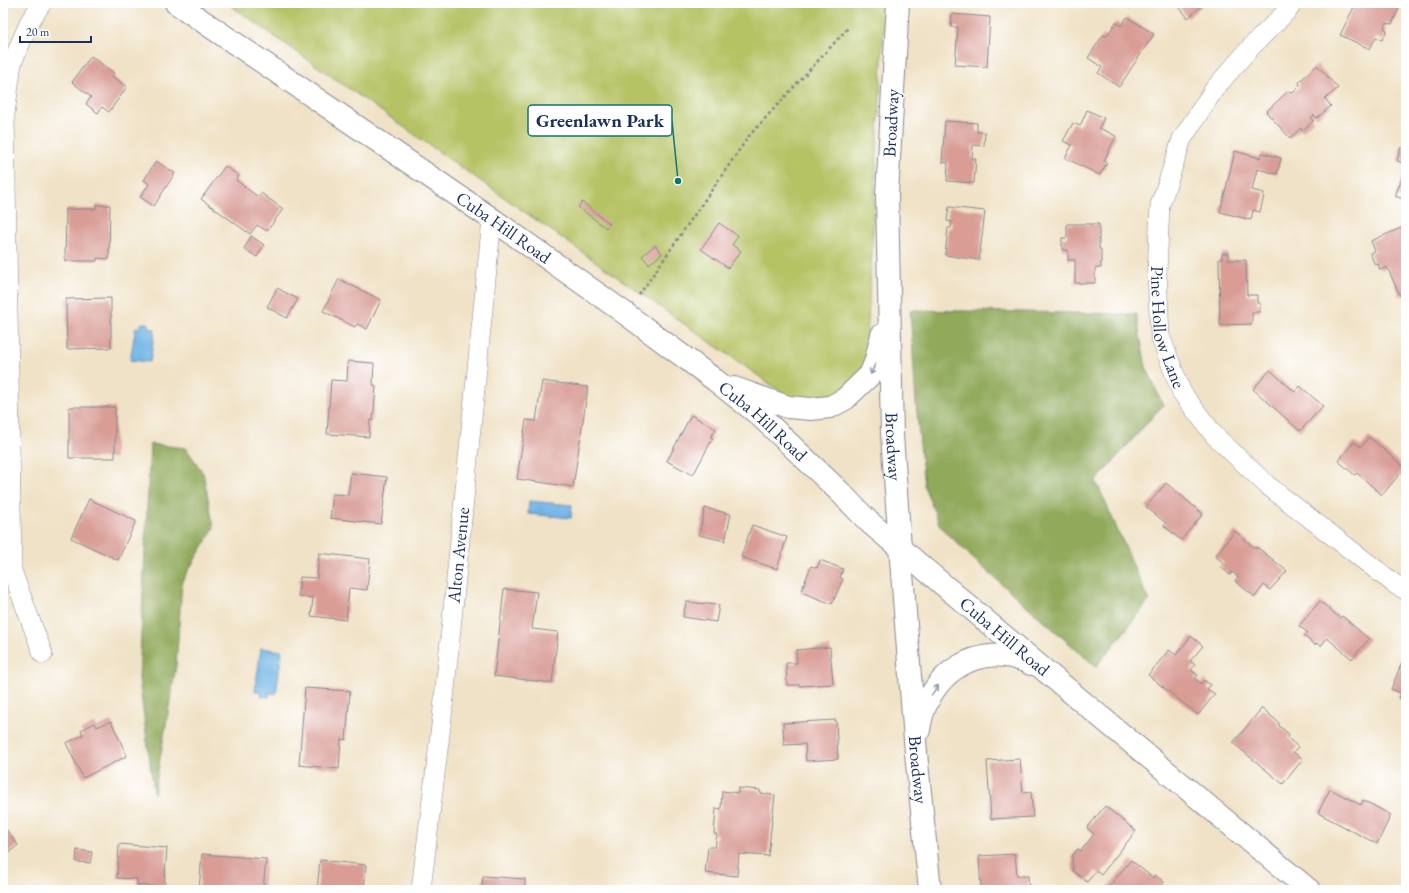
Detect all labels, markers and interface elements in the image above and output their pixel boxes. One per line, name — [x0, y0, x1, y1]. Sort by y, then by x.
scale bar — [20, 18, 91, 44]
text: 20 m — [26, 24, 50, 40]
street label: Broadway — [877, 88, 904, 158]
callout: Greenlawn Park — [528, 105, 672, 136]
text: Greenlawn Park — [536, 108, 665, 133]
street label: Cuba Hill Road — [452, 186, 557, 269]
street label: Pine Hollow Lane — [1146, 266, 1191, 391]
one-way arrow — [869, 363, 876, 375]
street label: Cuba Hill Road — [714, 375, 813, 467]
street label: Broadway — [881, 412, 907, 482]
street label: Alton Avenue — [442, 506, 474, 605]
street label: Cuba Hill Road — [955, 592, 1055, 681]
one-way arrow — [931, 684, 939, 695]
street label: Broadway — [904, 735, 933, 805]

